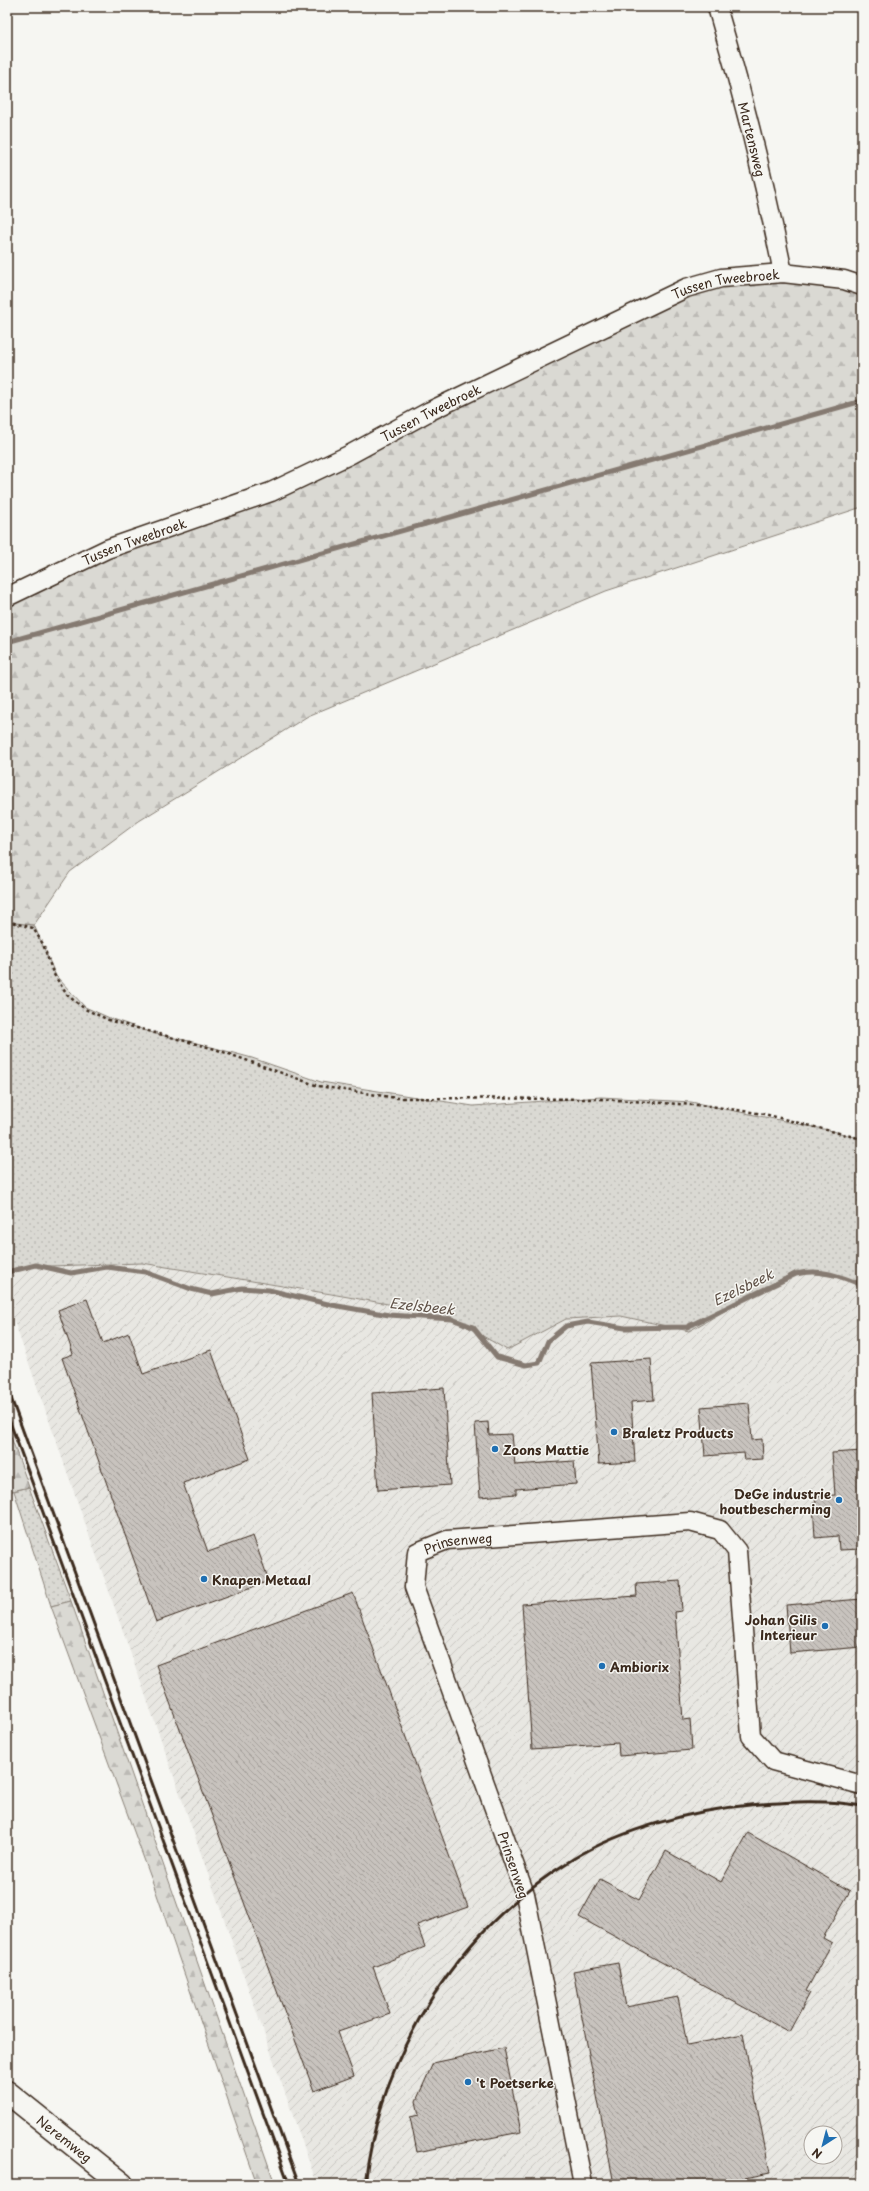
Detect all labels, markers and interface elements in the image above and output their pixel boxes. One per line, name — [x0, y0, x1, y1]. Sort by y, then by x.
street label: Martensweg — [734, 100, 771, 179]
street label: Tussen Tweebroek — [668, 264, 781, 303]
street label: Tussen Tweebroek — [377, 378, 484, 446]
street label: Tussen Tweebroek — [78, 513, 189, 569]
water label: Ezelsbeek — [709, 1263, 778, 1311]
water label: Ezelsbeek — [388, 1292, 457, 1320]
place label: Braletz Products — [622, 1423, 733, 1442]
marker: Braletz Products — [609, 1427, 619, 1437]
place label: Zoons Mattie — [503, 1440, 589, 1459]
marker: Zoons Mattie — [490, 1444, 500, 1454]
place label: DeGe industrie houtbescherming — [719, 1484, 831, 1518]
marker: DeGe industrie houtbescherming — [834, 1495, 844, 1505]
street label: Prinsenweg — [420, 1527, 493, 1558]
place label: Knapen Metaal — [212, 1570, 311, 1589]
marker: Knapen Metaal — [199, 1574, 209, 1584]
place label: Johan Gilis Interieur — [745, 1610, 817, 1644]
marker: Johan Gilis Interieur — [820, 1621, 830, 1631]
place label: Ambiorix — [609, 1657, 670, 1676]
marker: Ambiorix — [597, 1661, 607, 1671]
street label: Prinsenweg — [494, 1829, 534, 1901]
place label: 't Poetserke — [476, 2073, 554, 2092]
marker: 't Poetserke — [463, 2077, 473, 2087]
street label: Neremweg — [33, 2110, 97, 2166]
north arrow — [803, 2125, 843, 2165]
text: N — [808, 2144, 825, 2163]

